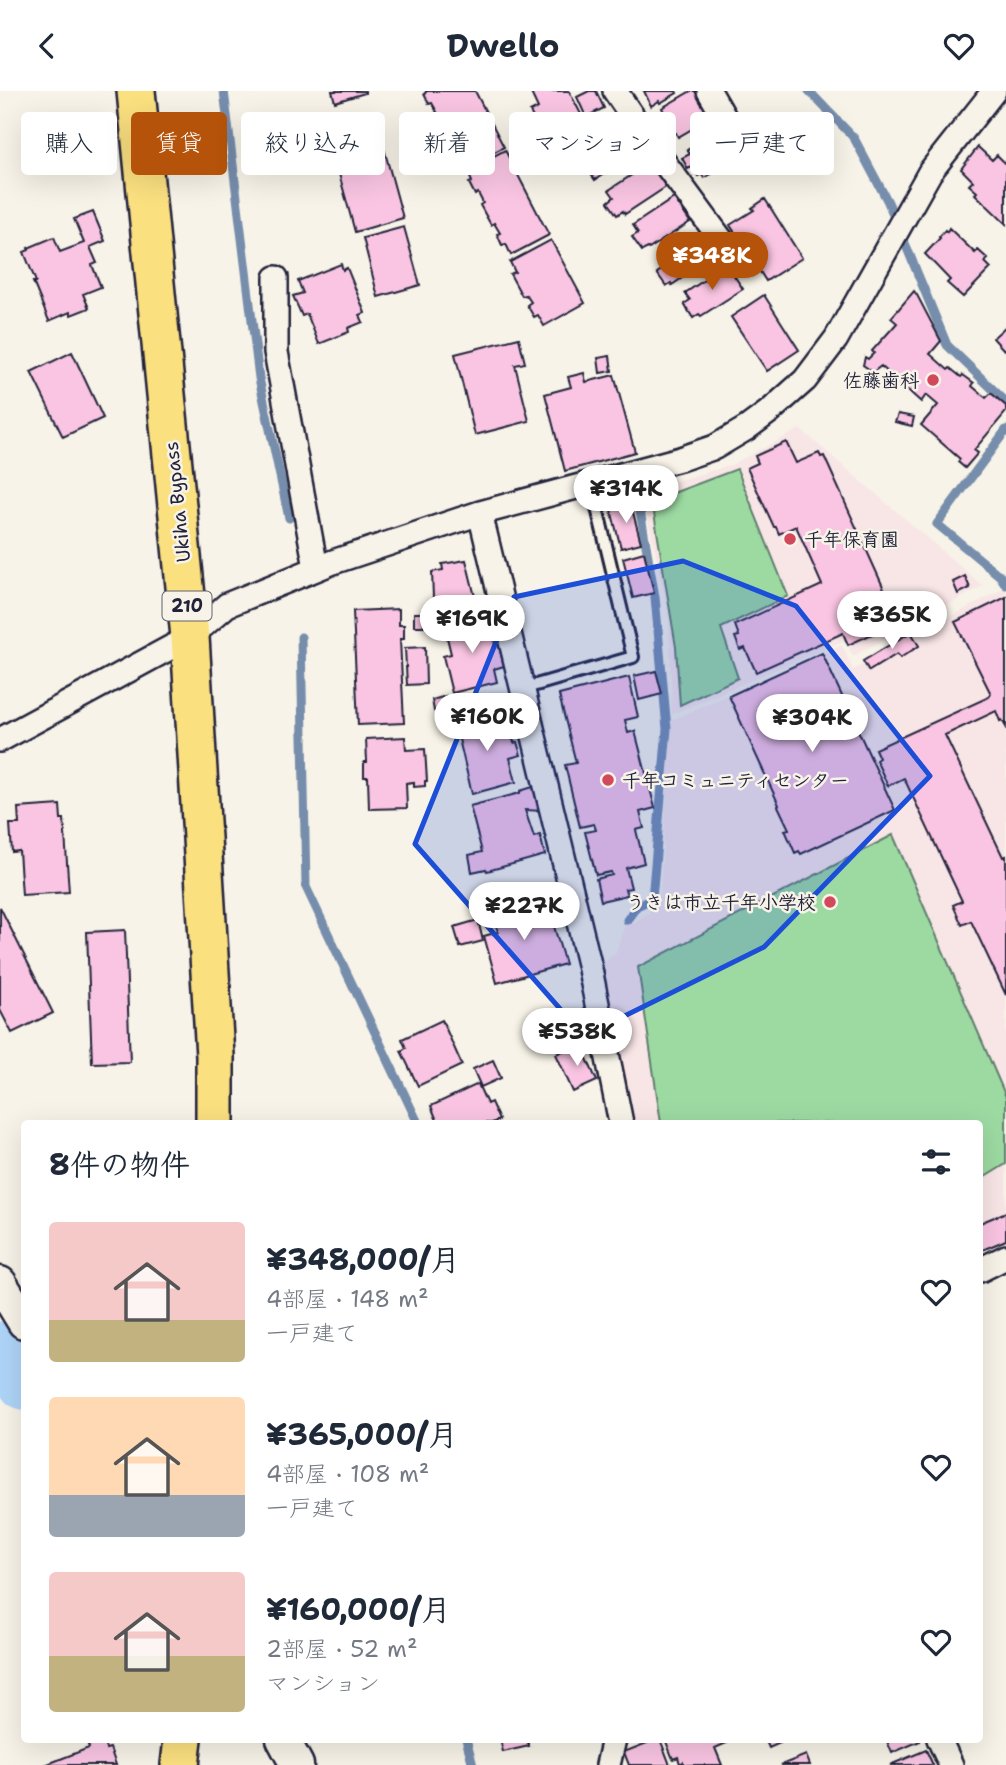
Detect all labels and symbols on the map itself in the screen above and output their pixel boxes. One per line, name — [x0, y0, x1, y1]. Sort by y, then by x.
pin: ¥348K — [663, 233, 761, 292]
place label: 佐藤歯科 — [843, 368, 920, 393]
marker: 佐藤歯科 — [925, 372, 941, 388]
street label: Ukiha Bypass — [159, 440, 196, 564]
pin: ¥314K — [577, 465, 675, 525]
place label: 千年保育園 — [804, 527, 899, 552]
marker: 千年保育園 — [782, 531, 798, 547]
road number: 210 — [162, 591, 212, 621]
pin: ¥365K — [843, 591, 941, 651]
pin: ¥169K — [423, 595, 521, 655]
pin: ¥160K — [438, 693, 536, 753]
pin: ¥304K — [763, 695, 861, 754]
place label: 千年コミュニティセンター — [622, 768, 849, 793]
marker: 千年コミュニティセンター — [600, 772, 616, 788]
pin: ¥227K — [475, 883, 573, 942]
place label: うきは市立千年小学校 — [626, 890, 816, 915]
marker: うきは市立千年小学校 — [822, 894, 838, 910]
pin: ¥538K — [528, 1009, 626, 1068]

